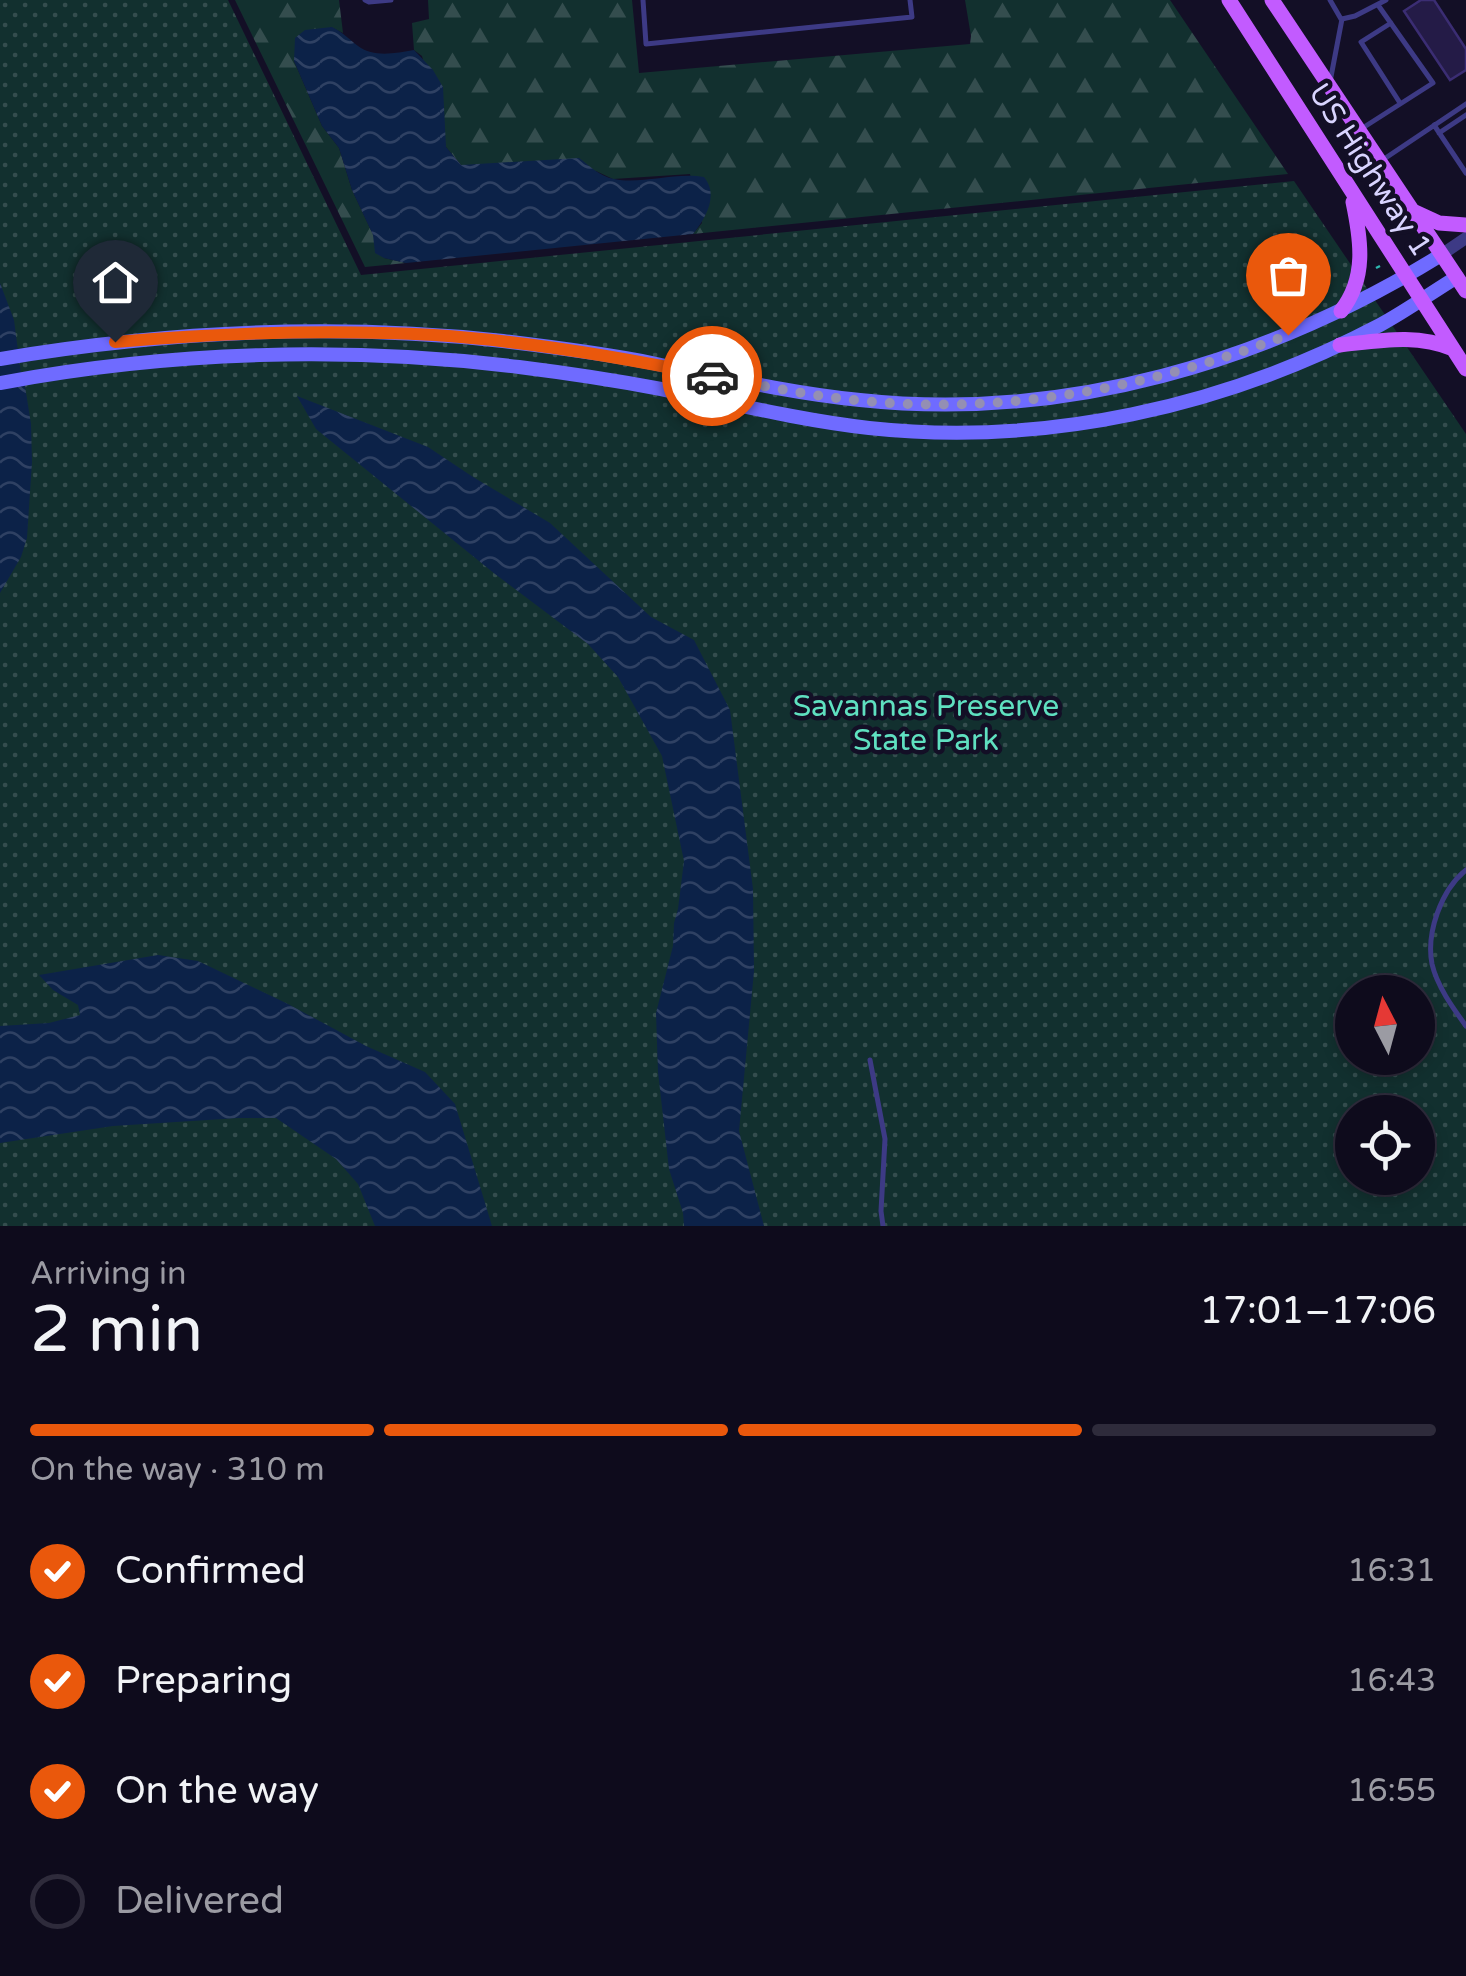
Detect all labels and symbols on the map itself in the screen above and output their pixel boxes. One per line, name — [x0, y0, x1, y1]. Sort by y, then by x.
street label: US Highway 1 — [1300, 77, 1440, 263]
pin — [1246, 233, 1331, 336]
pin — [73, 240, 158, 343]
courier — [662, 326, 762, 426]
park label: Savannas Preserve State Park — [793, 688, 1059, 759]
north arrow — [1335, 975, 1435, 1075]

